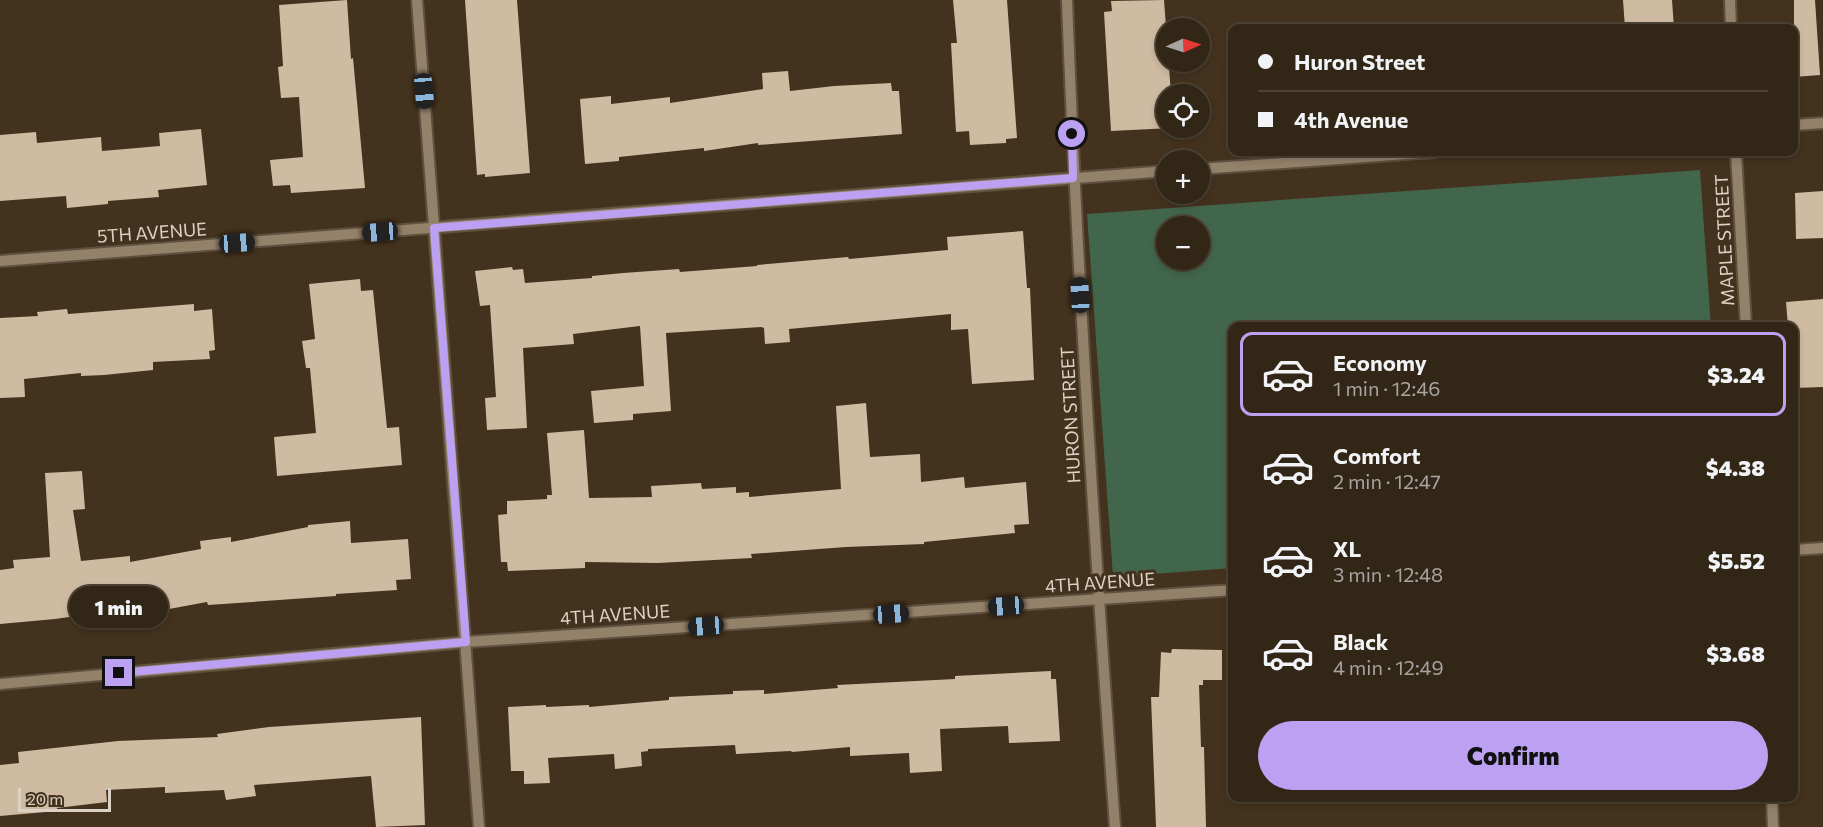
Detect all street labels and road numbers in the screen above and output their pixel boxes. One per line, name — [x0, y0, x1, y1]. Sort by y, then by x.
street label: MAPLE STREET — [1710, 173, 1738, 307]
street label: 5TH AVENUE — [96, 217, 208, 247]
street label: HURON STREET — [1055, 346, 1085, 484]
street label: 4TH AVENUE — [1044, 567, 1156, 597]
street label: 4TH AVENUE — [559, 599, 671, 629]

